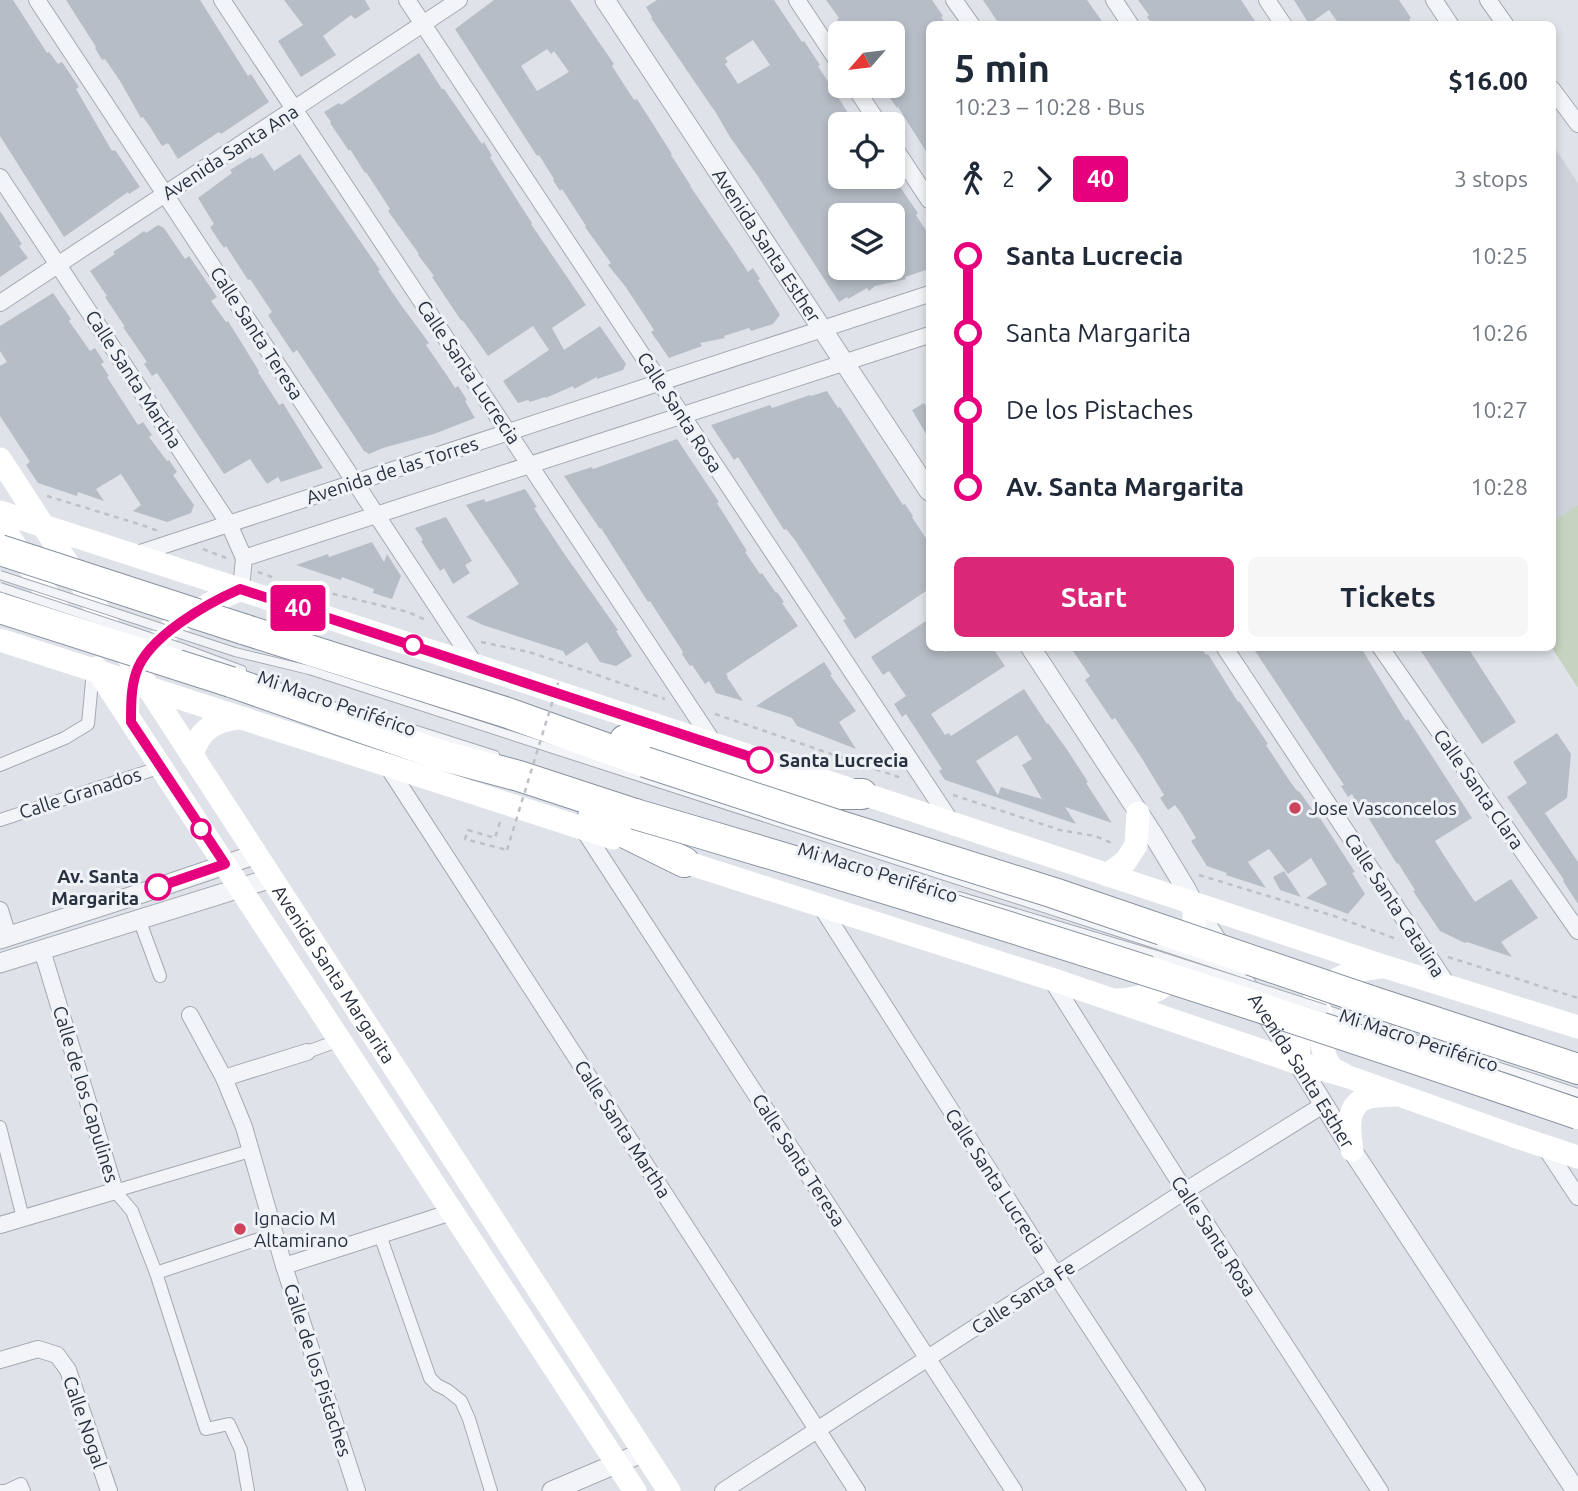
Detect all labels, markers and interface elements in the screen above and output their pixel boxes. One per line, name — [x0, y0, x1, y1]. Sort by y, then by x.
north arrow — [828, 21, 905, 98]
map controls — [828, 21, 905, 280]
text: 5 min — [954, 47, 1050, 89]
text: $16.00 — [1448, 66, 1528, 95]
text: 10:23 – 10:28 · Bus — [954, 94, 1145, 119]
street label: Avenida Santa Ana — [158, 100, 302, 204]
button: locate — [828, 112, 905, 189]
icon: walk — [954, 160, 992, 198]
icon: forward — [1025, 160, 1063, 198]
street label: Avenida Santa Esther — [708, 164, 826, 326]
text: 40 — [1087, 165, 1114, 192]
text: 2 — [1002, 166, 1015, 191]
text: 3 stops — [1454, 166, 1528, 191]
button: layers — [828, 203, 905, 280]
text: Santa Lucrecia — [1006, 241, 1183, 270]
text: 10:25 — [1470, 243, 1528, 268]
street label: Calle Santa Teresa — [206, 262, 308, 404]
street label: Calle Santa Lucrecia — [413, 296, 525, 448]
street label: Calle Santa Martha — [81, 306, 187, 452]
text: Santa Margarita — [1006, 318, 1191, 347]
text: 10:26 — [1470, 320, 1528, 345]
street label: Calle Santa Rosa — [633, 348, 727, 476]
text: De los Pistaches — [1006, 395, 1193, 424]
text: 10:27 — [1470, 397, 1528, 422]
street label: Avenida de las Torres — [303, 432, 481, 508]
text: Av. Santa Margarita — [1006, 472, 1244, 501]
text: 10:28 — [1470, 474, 1528, 499]
button: Start — [954, 557, 1234, 637]
button: Tickets — [1248, 557, 1528, 637]
line badge: 40 — [266, 585, 330, 631]
text: 40 — [284, 594, 312, 621]
unlabelled marker — [403, 635, 423, 655]
street label: Mi Macro Periférico — [255, 666, 419, 740]
street label: Calle Santa Clara — [1429, 725, 1529, 853]
marker: Santa Lucrecia — [747, 747, 773, 773]
place label: Santa Lucrecia — [779, 749, 909, 771]
street label: Calle Granados — [16, 763, 144, 823]
place label: Jose Vasconcelos — [1309, 797, 1457, 819]
marker: Jose Vasconcelos — [1287, 800, 1303, 816]
unlabelled marker — [191, 819, 211, 839]
street label: Calle Santa Catalina — [1340, 829, 1450, 981]
street label: Mi Macro Periférico — [795, 837, 961, 907]
place label: Av. Santa Margarita — [51, 865, 139, 909]
marker: Av. Santa Margarita — [145, 874, 171, 900]
street label: Avenida Santa Margarita — [268, 881, 400, 1067]
street label: Avenida Santa Esther — [1244, 989, 1359, 1152]
street label: Calle de los Capulines — [49, 1003, 123, 1185]
street label: Mi Macro Periférico — [1337, 1004, 1501, 1076]
street label: Calle Santa Martha — [570, 1056, 676, 1202]
street label: Calle Santa Teresa — [748, 1089, 850, 1231]
street label: Calle Santa Lucrecia — [941, 1104, 1051, 1258]
street label: Calle Santa Rosa — [1167, 1172, 1261, 1300]
place label: Ignacio M Altamirano — [254, 1207, 348, 1251]
marker: Ignacio M Altamirano — [232, 1221, 248, 1237]
street label: Calle Santa Fe — [967, 1255, 1079, 1339]
street label: Calle de los Pistaches — [280, 1281, 356, 1459]
street label: Calle Nogal — [59, 1373, 111, 1471]

